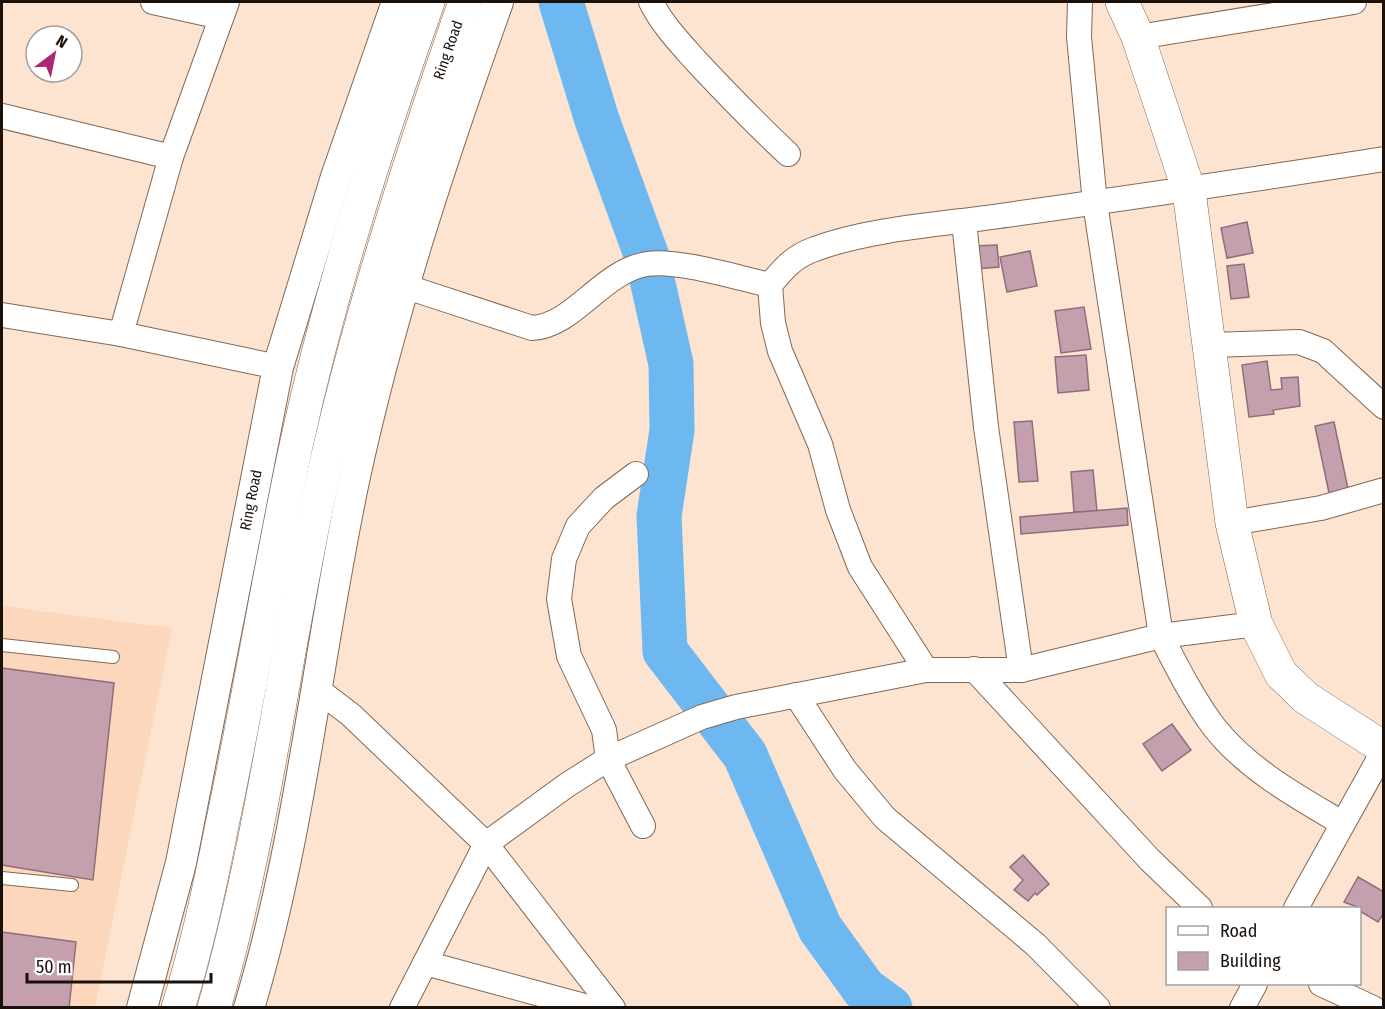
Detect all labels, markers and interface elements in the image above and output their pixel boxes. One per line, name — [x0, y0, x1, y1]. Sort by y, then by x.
street label: Ring Road — [429, 18, 467, 82]
north arrow — [24, 24, 84, 84]
text: N — [53, 31, 71, 52]
street label: Ring Road — [236, 468, 266, 532]
legend — [1166, 907, 1361, 985]
text: Road — [1220, 920, 1257, 942]
scale bar — [27, 946, 212, 984]
text: Building — [1220, 950, 1281, 972]
text: 50 m — [36, 956, 72, 978]

